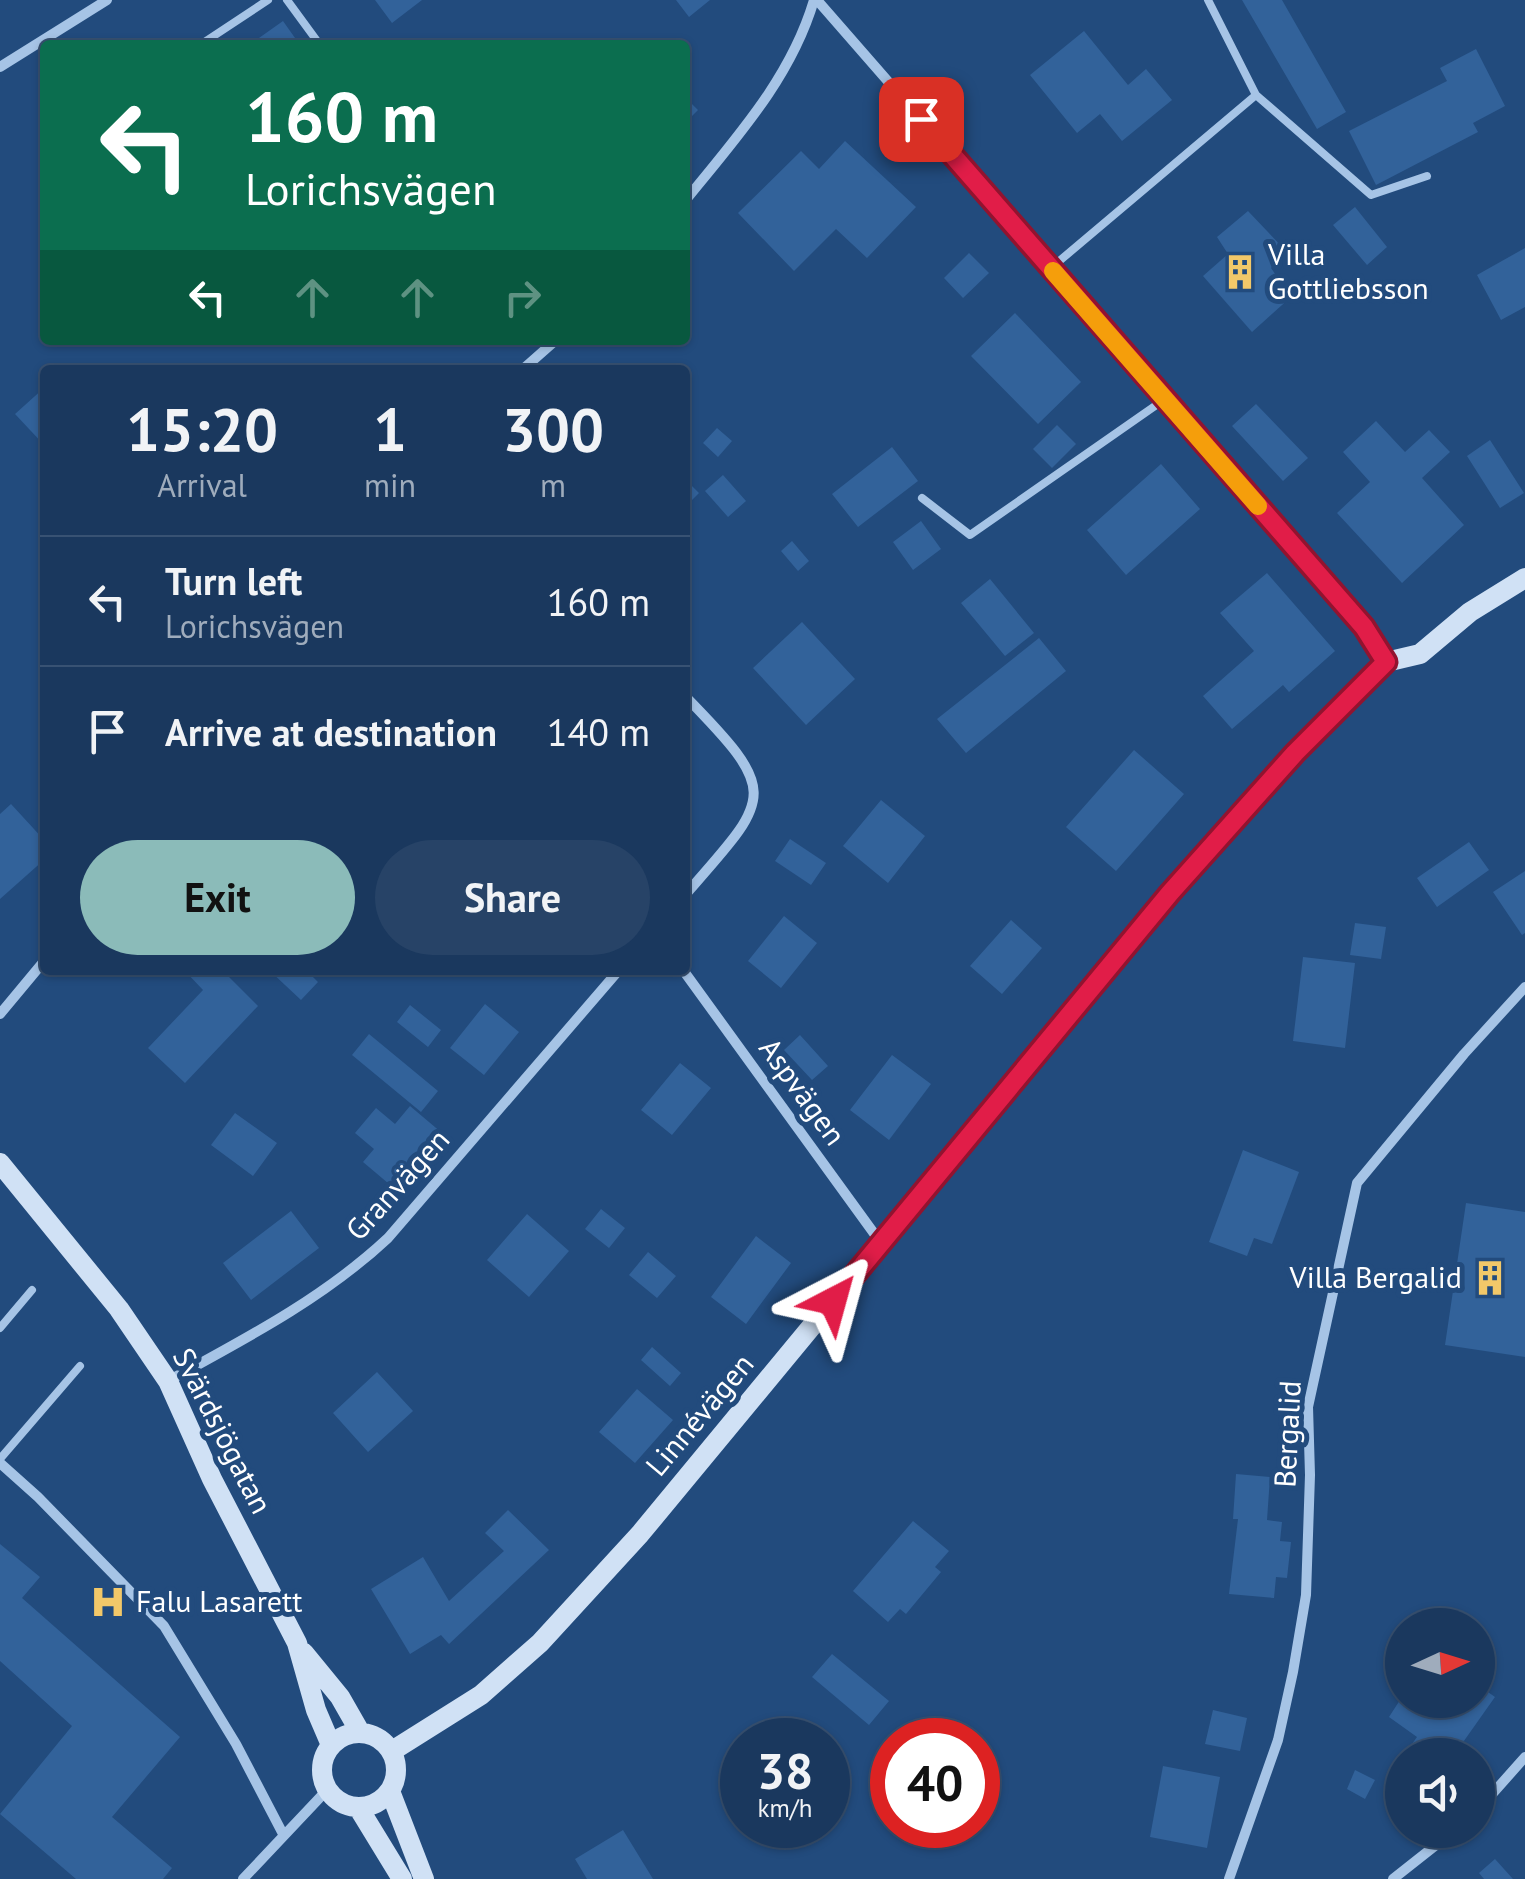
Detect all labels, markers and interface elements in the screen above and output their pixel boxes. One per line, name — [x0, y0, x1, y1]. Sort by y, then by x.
text: 160 m — [245, 71, 438, 161]
pin — [879, 77, 964, 162]
icon: left — [80, 80, 210, 210]
icon: arrive — [894, 92, 949, 147]
text: Lorichsvägen — [245, 159, 497, 217]
place label: Villa Gottliebsson — [1267, 234, 1429, 307]
building icon: Villa Gottliebsson — [1221, 253, 1259, 291]
icon: left — [180, 270, 235, 325]
icon: ahead — [285, 270, 340, 325]
icon: ahead — [390, 270, 445, 325]
icon: right — [495, 270, 550, 325]
text: 15:20 — [126, 390, 278, 468]
text: 1 — [373, 390, 407, 468]
text: 300 — [502, 390, 604, 468]
text: Arrival — [157, 464, 247, 506]
text: min — [364, 464, 416, 506]
text: m — [540, 464, 566, 506]
text: Turn left — [165, 556, 302, 605]
icon: left — [80, 574, 135, 629]
text: 160 m — [547, 577, 650, 626]
text: Lorichsvägen — [165, 605, 344, 647]
icon: arrive — [80, 704, 135, 759]
text: Arrive at destination — [165, 707, 497, 756]
text: 140 m — [547, 707, 650, 756]
button: Exit — [80, 840, 355, 955]
button: Share — [375, 840, 650, 955]
street label: Aspvägen — [751, 1030, 855, 1152]
street label: Granvägen — [337, 1120, 457, 1248]
position arrow — [781, 1249, 885, 1353]
place label: Villa Bergalid — [1289, 1257, 1462, 1296]
building icon: Villa Bergalid — [1471, 1259, 1509, 1297]
street label: Svärdsjögatan — [165, 1341, 282, 1520]
street label: Linnévägen — [636, 1345, 761, 1483]
street label: Bergalid — [1264, 1380, 1309, 1488]
place label: Falu Lasarett — [136, 1581, 302, 1620]
hospital icon: Falu Lasarett — [89, 1583, 127, 1621]
north arrow — [1385, 1608, 1495, 1718]
map controls — [1385, 1608, 1495, 1848]
speed limit sign: 40 — [870, 1718, 1000, 1848]
text: 38 — [757, 1738, 813, 1803]
button: sound — [1385, 1738, 1495, 1848]
text: km/h — [758, 1792, 812, 1824]

